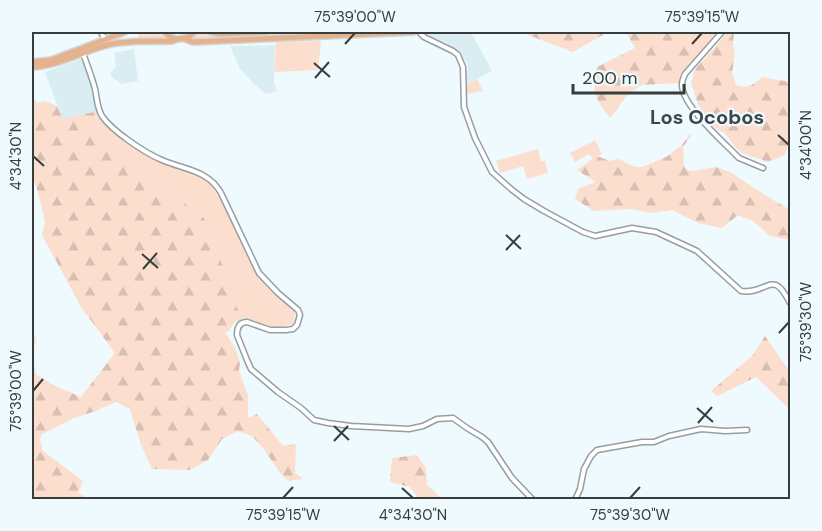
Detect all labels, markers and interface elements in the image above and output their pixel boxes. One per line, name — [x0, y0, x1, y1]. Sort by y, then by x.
text: 75°39'00"W — [314, 7, 396, 27]
text: 75°39'15"W — [665, 7, 740, 27]
scale bar — [573, 57, 684, 95]
text: 200 m — [582, 66, 638, 90]
district label: Los Ocobos — [650, 104, 764, 130]
text: 4°34'00"N — [796, 110, 816, 180]
text: 4°34'30"N — [6, 122, 26, 190]
text: 75°39'30"W — [796, 281, 816, 362]
text: 75°39'00"W — [6, 350, 26, 432]
text: 75°39'15"W — [246, 505, 321, 525]
text: 4°34'30"N — [379, 505, 447, 525]
text: 75°39'30"W — [590, 505, 671, 525]

